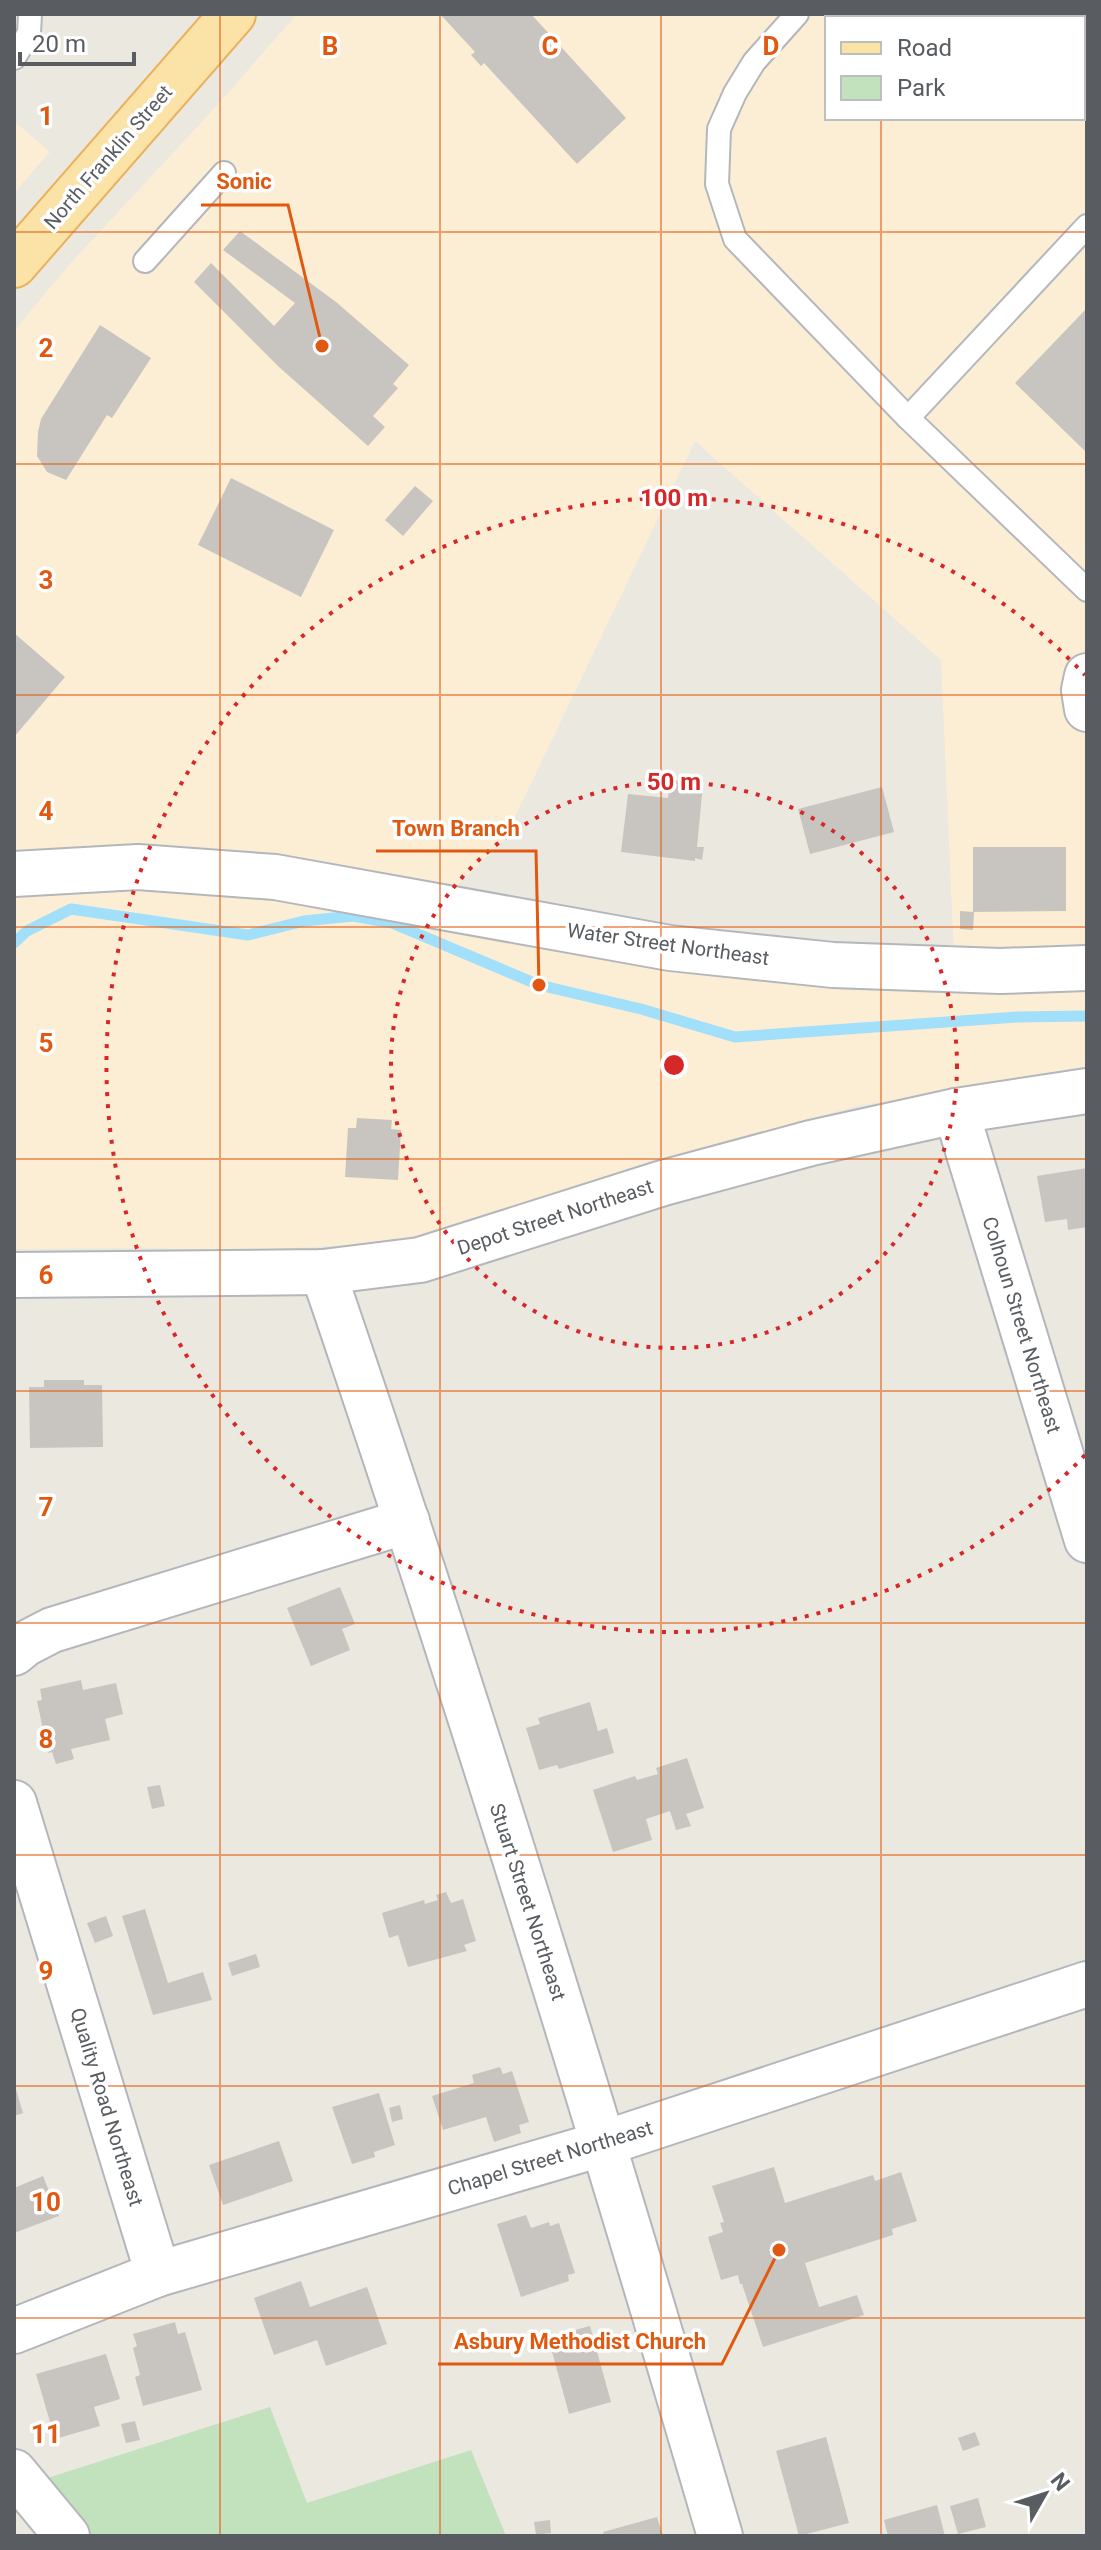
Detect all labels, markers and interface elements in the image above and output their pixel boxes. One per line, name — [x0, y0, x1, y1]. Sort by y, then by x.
scale bar — [20, 16, 134, 66]
legend — [825, 16, 1085, 120]
text: 20 m — [32, 30, 86, 58]
text: B — [322, 31, 338, 61]
text: C — [541, 31, 559, 61]
text: D — [763, 31, 779, 61]
text: Road — [897, 34, 952, 62]
text: Park — [897, 74, 946, 102]
street label: North Franklin Street — [39, 80, 177, 234]
text: 1 — [39, 101, 53, 131]
callout: Sonic — [201, 159, 288, 205]
text: Sonic — [216, 169, 272, 194]
text: 2 — [39, 333, 53, 363]
text: 100 m — [640, 484, 708, 512]
text: 3 — [39, 565, 53, 595]
text: 50 m — [647, 768, 701, 796]
text: 4 — [39, 796, 54, 826]
callout: Town Branch — [376, 805, 536, 851]
text: Town Branch — [392, 816, 520, 841]
street label: Water Street Northeast — [565, 918, 771, 970]
text: 5 — [39, 1028, 53, 1058]
centre of rings — [660, 1051, 688, 1079]
street label: Depot Street Northeast — [454, 1174, 656, 1260]
street label: Colhoun Street Northeast — [978, 1214, 1066, 1436]
text: 6 — [39, 1260, 54, 1290]
text: 7 — [39, 1492, 53, 1522]
text: 8 — [39, 1724, 53, 1754]
street label: Stuart Street Northeast — [485, 1800, 571, 2004]
text: 9 — [39, 1956, 53, 1986]
street label: Quality Road Northeast — [65, 2005, 149, 2209]
street label: Chapel Street Northeast — [445, 2115, 655, 2201]
text: 10 — [31, 2187, 61, 2217]
callout: Asbury Methodist Church — [438, 2318, 722, 2364]
text: Asbury Methodist Church — [454, 2329, 706, 2354]
text: 11 — [31, 2419, 61, 2449]
north arrow — [1005, 2454, 1085, 2534]
text: N — [1046, 2468, 1075, 2496]

